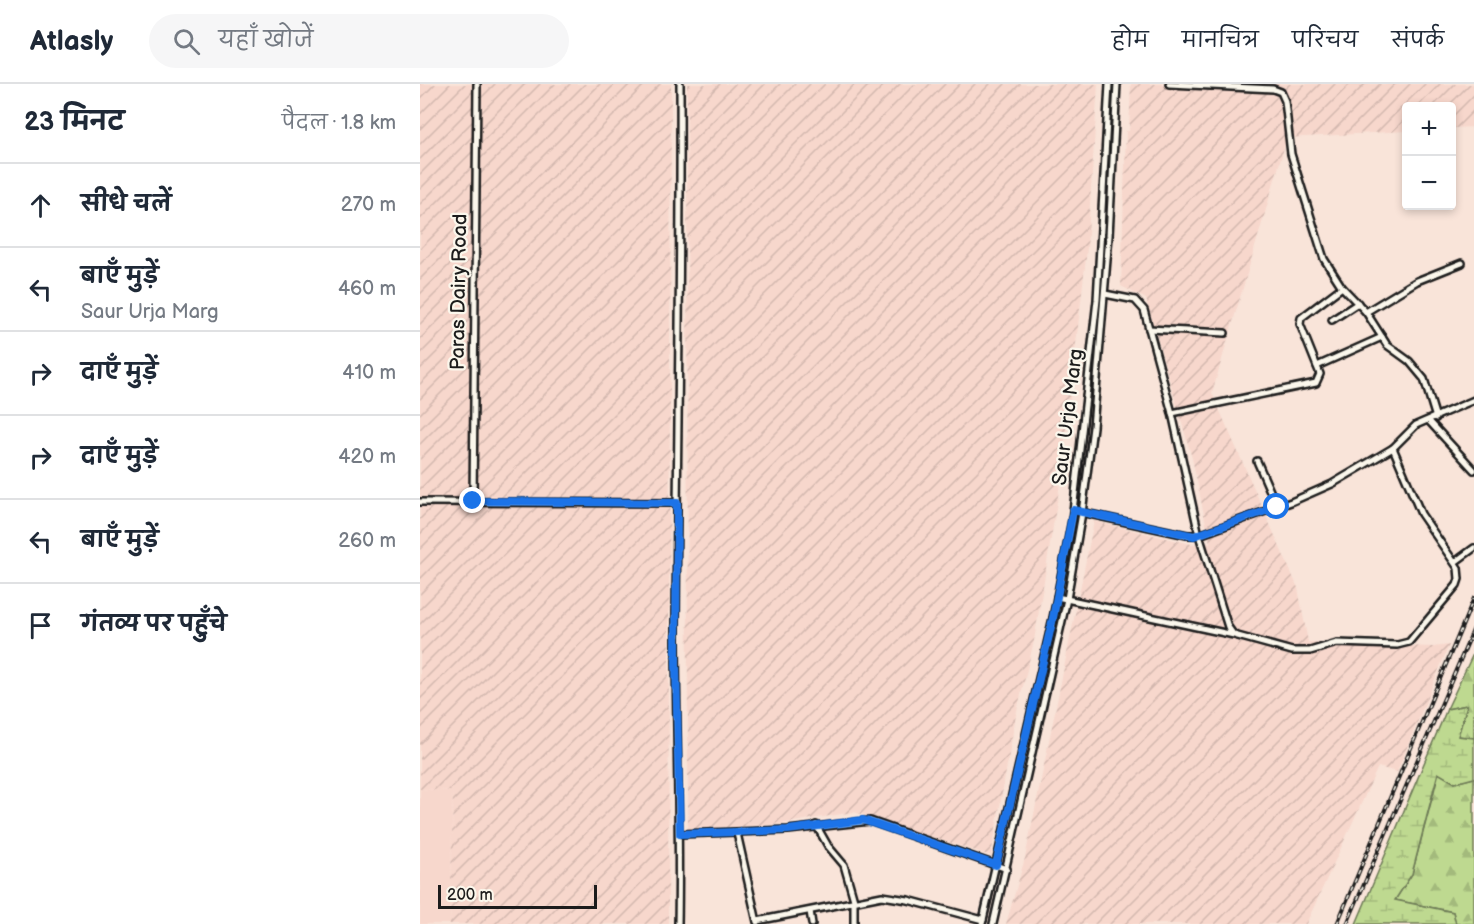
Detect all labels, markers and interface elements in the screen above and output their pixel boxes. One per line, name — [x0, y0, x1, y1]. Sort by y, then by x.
search box — [149, 14, 569, 68]
text: Atlasly — [30, 25, 113, 58]
icon: search — [170, 25, 203, 58]
text: यहाँ खोजें — [218, 27, 313, 54]
text: होम — [1112, 28, 1149, 53]
text: मानचित्र — [1182, 28, 1259, 53]
text: परिचय — [1292, 28, 1358, 53]
text: संपर्क — [1391, 28, 1444, 53]
map controls — [1402, 102, 1456, 210]
button: + — [1402, 102, 1456, 156]
text: 23 मिनट — [24, 107, 124, 138]
text: पैदल · 1.8 km — [282, 111, 396, 135]
button: − — [1402, 156, 1456, 210]
icon: ahead — [24, 189, 57, 222]
text: सीधे चलें — [81, 191, 171, 218]
text: 270 m — [341, 193, 396, 217]
street label: Paras Dairy Road — [446, 214, 472, 370]
text: बाएँ मुड़ें — [81, 263, 159, 290]
icon: left — [24, 273, 57, 306]
text: 460 m — [338, 277, 396, 301]
text: Saur Urja Marg — [81, 300, 218, 324]
street label: Saur Urja Marg — [1048, 347, 1088, 487]
icon: right — [24, 357, 57, 390]
text: दाएँ मुड़ें — [81, 359, 158, 386]
text: 410 m — [342, 361, 396, 385]
icon: right — [24, 441, 57, 474]
text: दाएँ मुड़ें — [81, 443, 158, 470]
text: 420 m — [338, 445, 396, 469]
route end — [459, 487, 485, 513]
route start — [1263, 493, 1289, 519]
icon: left — [24, 525, 57, 558]
text: बाएँ मुड़ें — [81, 527, 159, 554]
text: 260 m — [338, 529, 396, 553]
icon: arrive — [24, 609, 57, 642]
text: गंतव्य पर पहुँचे — [81, 611, 227, 638]
scale bar — [438, 882, 597, 910]
text: 200 m — [447, 886, 493, 905]

